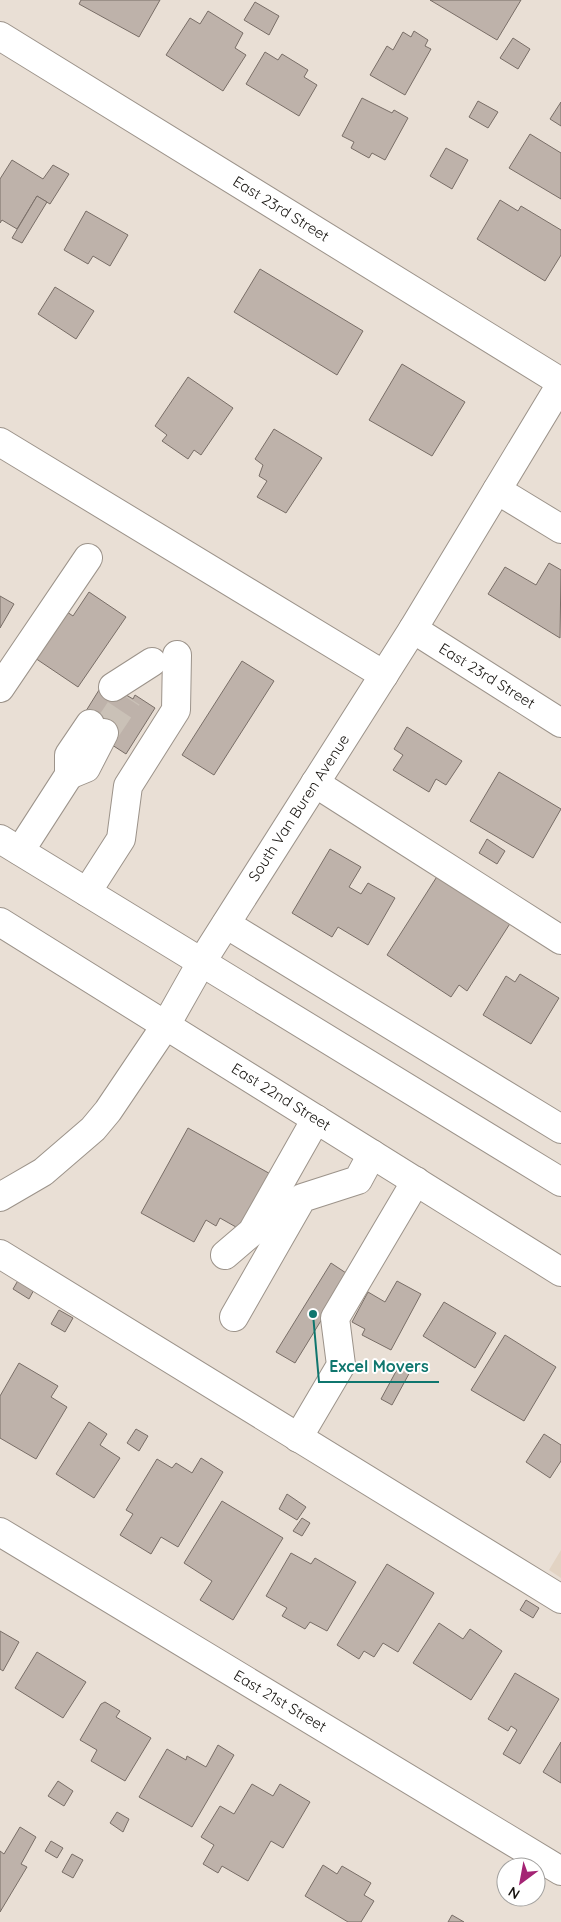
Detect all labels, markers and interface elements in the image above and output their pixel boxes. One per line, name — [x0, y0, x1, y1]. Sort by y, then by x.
street label: East 23rd Street — [230, 171, 333, 246]
street label: East 23rd Street — [436, 638, 539, 713]
street label: South Van Buren Avenue — [244, 731, 353, 885]
street label: East 22nd Street — [228, 1059, 334, 1135]
callout: Excel Movers — [319, 1351, 439, 1382]
text: Excel Movers — [329, 1356, 429, 1376]
street label: East 21st Street — [230, 1665, 330, 1736]
north arrow — [496, 1857, 546, 1907]
text: N — [505, 1883, 523, 1903]

